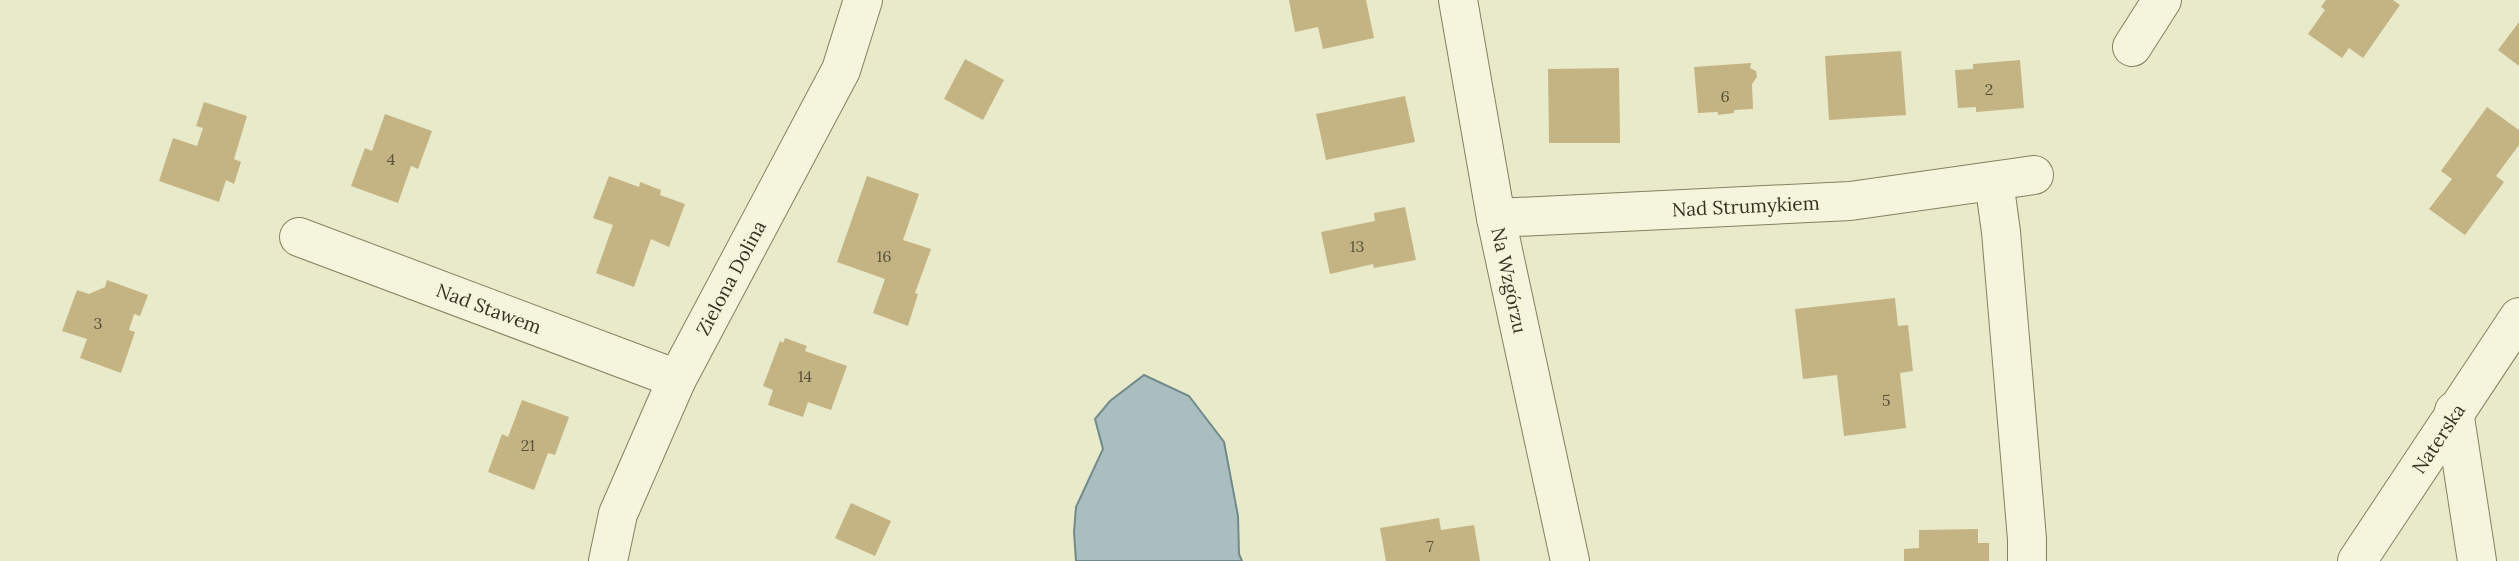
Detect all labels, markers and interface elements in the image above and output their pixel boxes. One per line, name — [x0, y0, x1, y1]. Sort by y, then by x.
house number: 2 — [1985, 79, 1993, 99]
house number: 6 — [1720, 86, 1730, 106]
house number: 4 — [387, 149, 396, 169]
street label: Nad Strumykiem — [1671, 190, 1820, 222]
street label: Zielona Dolina — [690, 216, 771, 339]
street label: Na Wzgórzu — [1486, 225, 1533, 335]
house number: 13 — [1350, 236, 1364, 256]
house number: 16 — [876, 246, 892, 266]
street label: Nad Stawem — [433, 278, 545, 339]
house number: 3 — [94, 313, 103, 333]
house number: 14 — [798, 366, 813, 386]
house number: 5 — [1882, 390, 1890, 410]
street label: Naterska — [2407, 399, 2470, 478]
house number: 21 — [521, 435, 535, 455]
house number: 7 — [1426, 536, 1434, 556]

